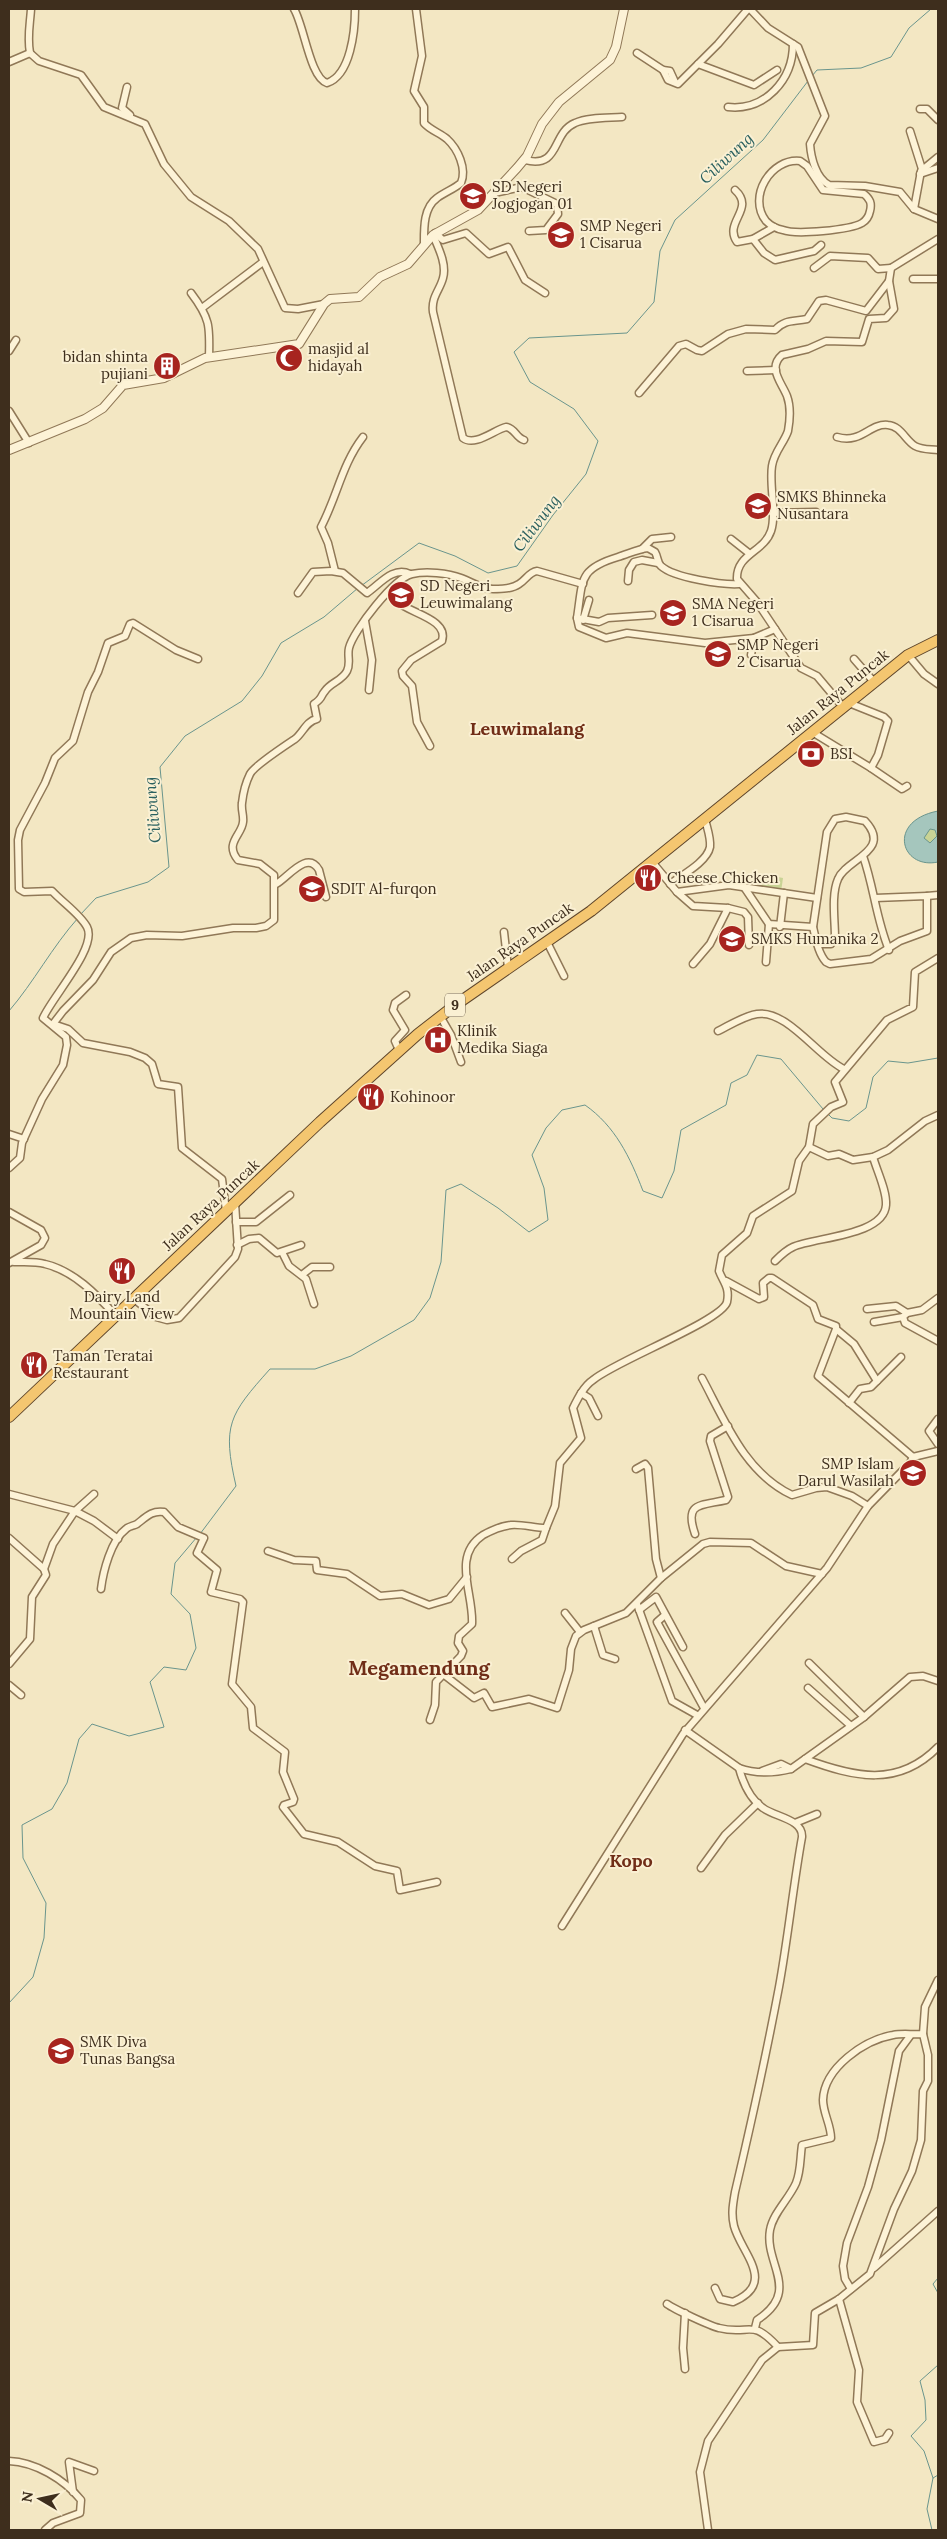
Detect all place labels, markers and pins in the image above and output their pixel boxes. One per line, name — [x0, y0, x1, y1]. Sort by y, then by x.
place label: SD Negeri Jogjogan 01 — [491, 177, 572, 213]
school or university icon: SD Negeri Jogjogan 01 — [458, 181, 488, 211]
place label: SMP Negeri 1 Cisarua — [580, 216, 662, 252]
school or university icon: SMP Negeri 1 Cisarua — [546, 220, 576, 250]
place label: masjid al hidayah — [308, 339, 369, 375]
mosque icon: masjid al hidayah — [274, 343, 304, 373]
place label: bidan shinta pujiani — [63, 347, 148, 383]
building icon: bidan shinta pujiani — [152, 351, 182, 381]
place label: SMKS Bhinneka Nusantara — [777, 487, 887, 523]
school or university icon: SMKS Bhinneka Nusantara — [743, 491, 773, 521]
place label: SD Negeri Leuwimalang — [420, 576, 513, 612]
school or university icon: SD Negeri Leuwimalang — [386, 580, 416, 610]
place label: SMA Negeri 1 Cisarua — [692, 594, 774, 630]
school or university icon: SMA Negeri 1 Cisarua — [658, 598, 688, 628]
place label: SMP Negeri 2 Cisarua — [737, 635, 819, 671]
school or university icon: SMP Negeri 2 Cisarua — [703, 639, 733, 669]
bank icon: BSI — [796, 739, 826, 769]
place label: BSI — [830, 744, 853, 763]
restaurant icon: Cheese Chicken — [633, 863, 663, 893]
place label: Cheese Chicken — [667, 868, 779, 887]
school or university icon: SDIT Al-furqon — [297, 874, 327, 904]
place label: SDIT Al-furqon — [331, 879, 437, 898]
school or university icon: SMKS Humanika 2 — [717, 924, 747, 954]
place label: SMKS Humanika 2 — [751, 929, 879, 948]
place label: Klinik Medika Siaga — [457, 1021, 548, 1057]
hospital icon: Klinik Medika Siaga — [423, 1025, 453, 1055]
restaurant icon: Kohinoor — [356, 1082, 386, 1112]
place label: Kohinoor — [390, 1087, 456, 1106]
restaurant icon: Dairy Land Mountain View — [107, 1256, 137, 1286]
place label: Dairy Land Mountain View — [69, 1287, 175, 1323]
place label: Taman Teratai Restaurant — [53, 1346, 153, 1382]
restaurant icon: Taman Teratai Restaurant — [19, 1350, 49, 1380]
place label: SMP Islam Darul Wasilah — [798, 1454, 894, 1490]
school or university icon: SMP Islam Darul Wasilah — [898, 1458, 928, 1488]
place label: SMK Diva Tunas Bangsa — [80, 2032, 175, 2068]
school or university icon: SMK Diva Tunas Bangsa — [46, 2036, 76, 2066]

